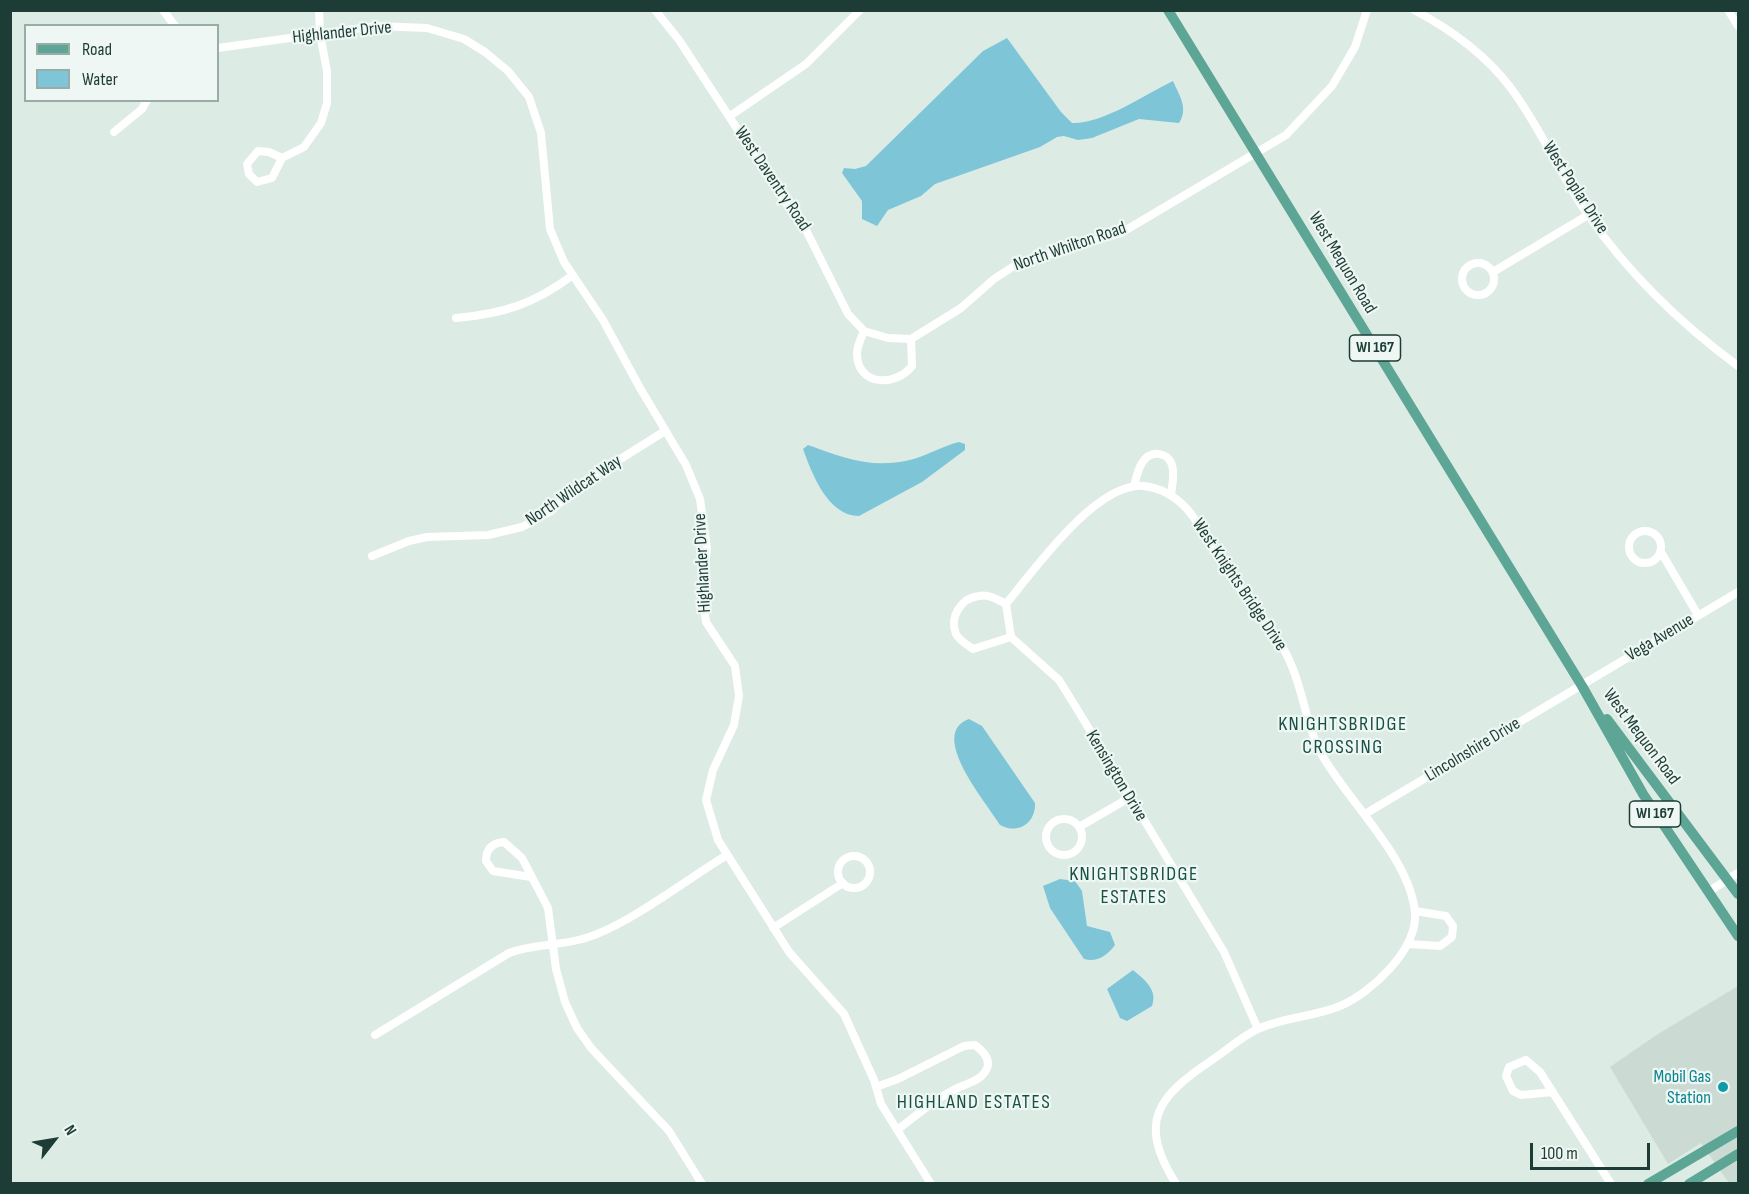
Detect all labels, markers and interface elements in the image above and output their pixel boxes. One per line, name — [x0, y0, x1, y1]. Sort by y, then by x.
street label: Highlander Drive — [291, 17, 393, 49]
legend — [24, 24, 219, 102]
text: Road — [82, 39, 112, 60]
text: Water — [82, 69, 118, 90]
street label: West Daventry Road — [729, 123, 815, 235]
street label: West Poplar Drive — [1537, 138, 1613, 238]
street label: West Mequon Road — [1303, 208, 1381, 318]
street label: North Whilton Road — [1011, 218, 1129, 276]
road number: WI 167 — [1350, 335, 1400, 361]
street label: North Wildcat Way — [522, 451, 626, 531]
street label: Highlander Drive — [690, 513, 716, 613]
street label: West Knights Bridge Drive — [1187, 515, 1291, 655]
street label: Vega Avenue — [1622, 609, 1698, 667]
street label: West Mequon Road — [1598, 685, 1684, 789]
district label: KNIGHTSBRIDGE CROSSING — [1278, 713, 1408, 760]
street label: Lincolnshire Drive — [1421, 713, 1525, 787]
street label: Kensington Drive — [1080, 727, 1152, 825]
road number: WI 167 — [1630, 801, 1680, 827]
district label: KNIGHTSBRIDGE ESTATES — [1069, 863, 1199, 910]
place label: Mobil Gas Station — [1654, 1066, 1711, 1108]
marker: Mobil Gas Station — [1716, 1080, 1730, 1094]
district label: HIGHLAND ESTATES — [897, 1091, 1051, 1115]
north arrow — [24, 1110, 84, 1170]
text: N — [60, 1122, 80, 1139]
scale bar — [1533, 1131, 1653, 1169]
text: 100 m — [1541, 1143, 1578, 1164]

